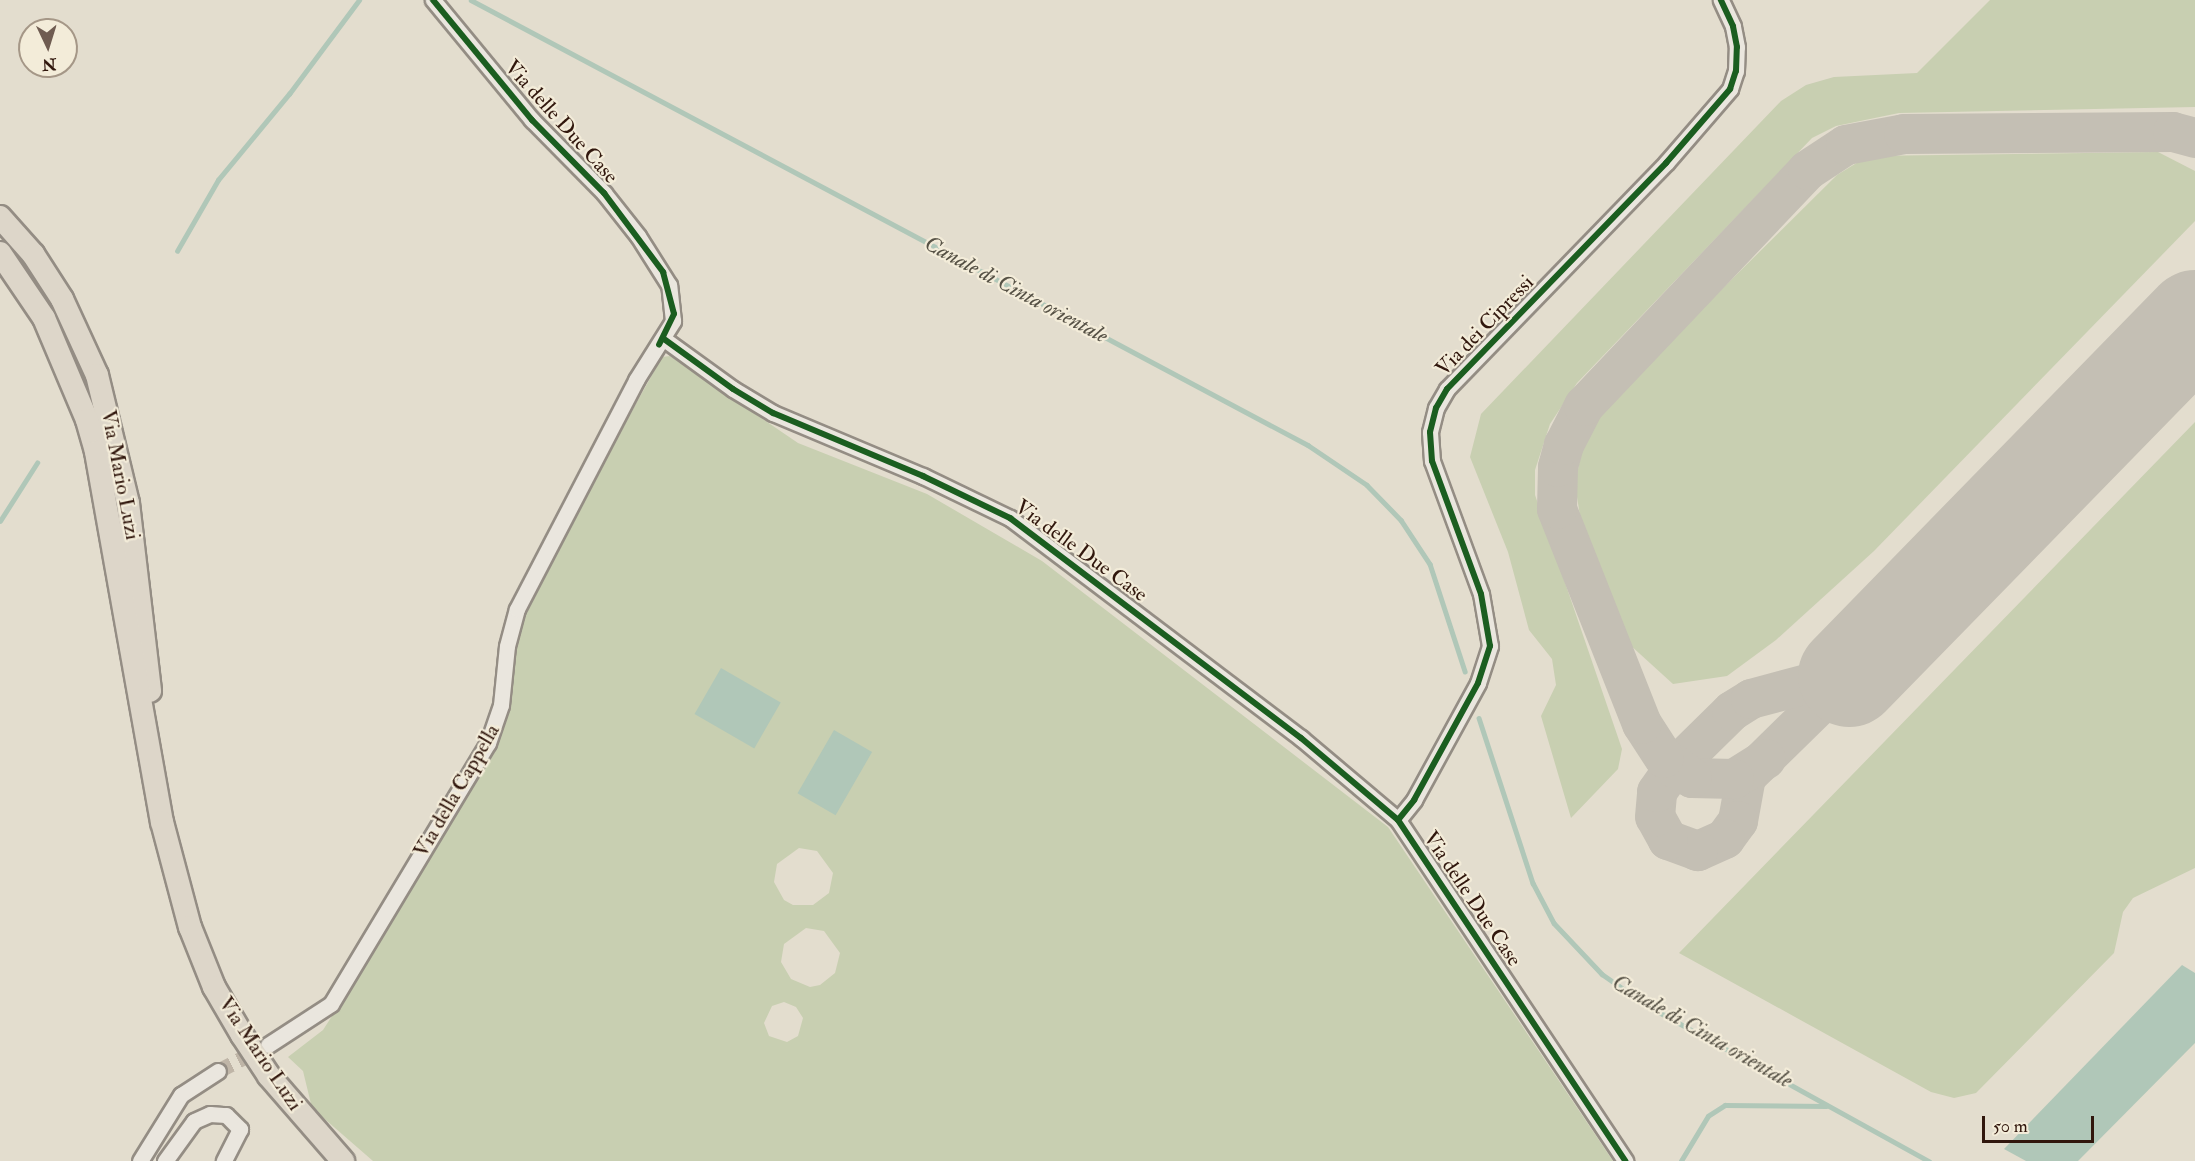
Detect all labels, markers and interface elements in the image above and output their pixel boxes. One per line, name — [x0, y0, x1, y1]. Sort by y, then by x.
north arrow — [18, 18, 78, 78]
text: N — [41, 53, 57, 74]
street label: Via delle Due Case — [499, 55, 623, 189]
water label: Canale di Cinta orientale — [920, 230, 1112, 350]
street label: Via dei Cipressi — [1431, 270, 1539, 382]
street label: Via Mario Luzi — [95, 408, 145, 542]
street label: Via delle Due Case — [1010, 495, 1152, 607]
street label: Via della Cappella — [409, 720, 505, 862]
street label: Via delle Due Case — [1418, 827, 1526, 971]
water label: Canale di Cinta orientale — [1607, 970, 1797, 1094]
street label: Via Mario Luzi — [213, 992, 307, 1116]
scale bar — [1985, 1104, 2098, 1142]
text: 50 m — [1993, 1115, 2028, 1138]

